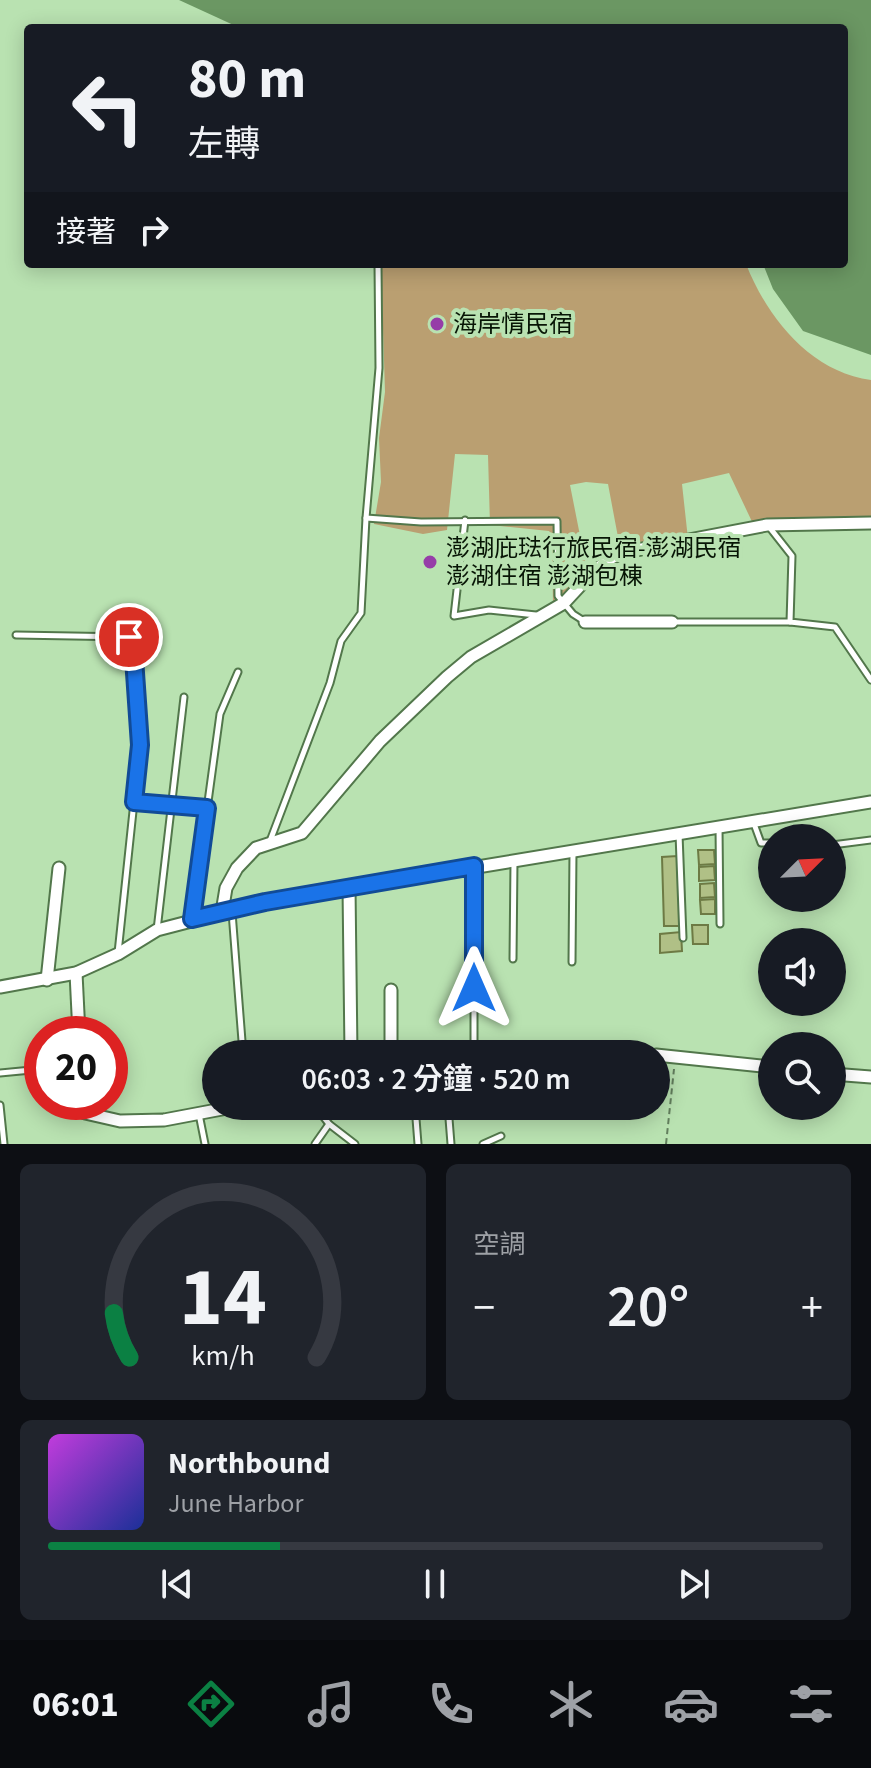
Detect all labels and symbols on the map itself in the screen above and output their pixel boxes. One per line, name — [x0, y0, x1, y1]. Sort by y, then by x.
place label: 海岸情民宿 — [453, 307, 573, 342]
marker: 海岸情民宿 — [428, 315, 446, 333]
place label: 澎湖庇琺行旅民宿-澎湖民宿 澎湖住宿 澎湖包棟 — [446, 531, 741, 594]
marker: 澎湖庇琺行旅民宿-澎湖民宿 澎湖住宿 澎湖包棟 — [421, 553, 439, 571]
pin — [95, 603, 163, 671]
north arrow — [758, 824, 846, 912]
position arrow — [432, 946, 516, 1030]
speed limit sign: 20 — [24, 1016, 128, 1120]

